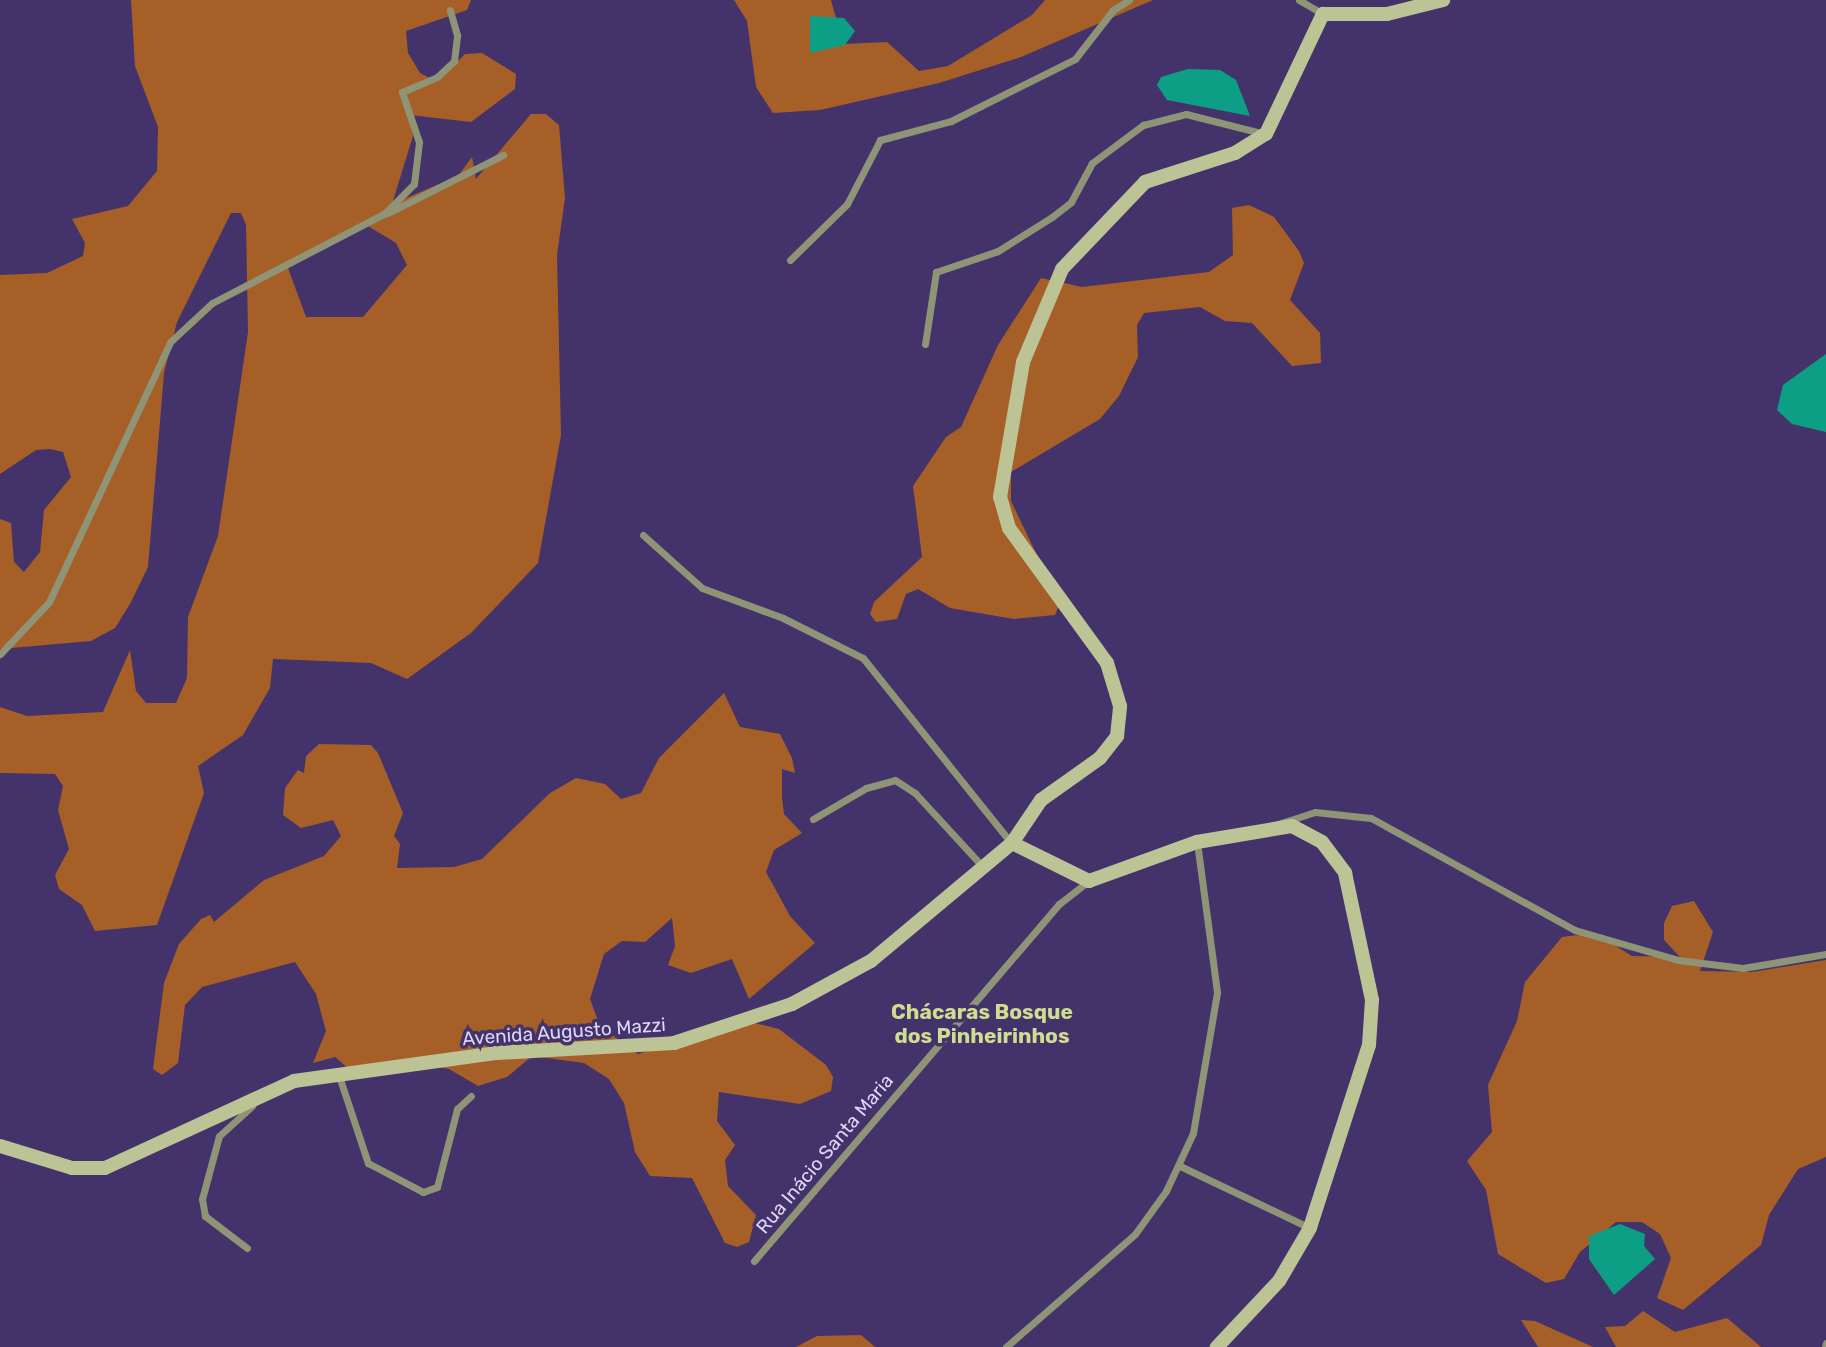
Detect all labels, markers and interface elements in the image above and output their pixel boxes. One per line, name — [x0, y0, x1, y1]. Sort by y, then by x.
district label: Chácaras Bosque dos Pinheirinhos — [891, 999, 1073, 1049]
street label: Avenida Augusto Mazzi — [461, 1013, 667, 1051]
street label: Rua Inácio Santa Maria — [752, 1070, 898, 1238]

